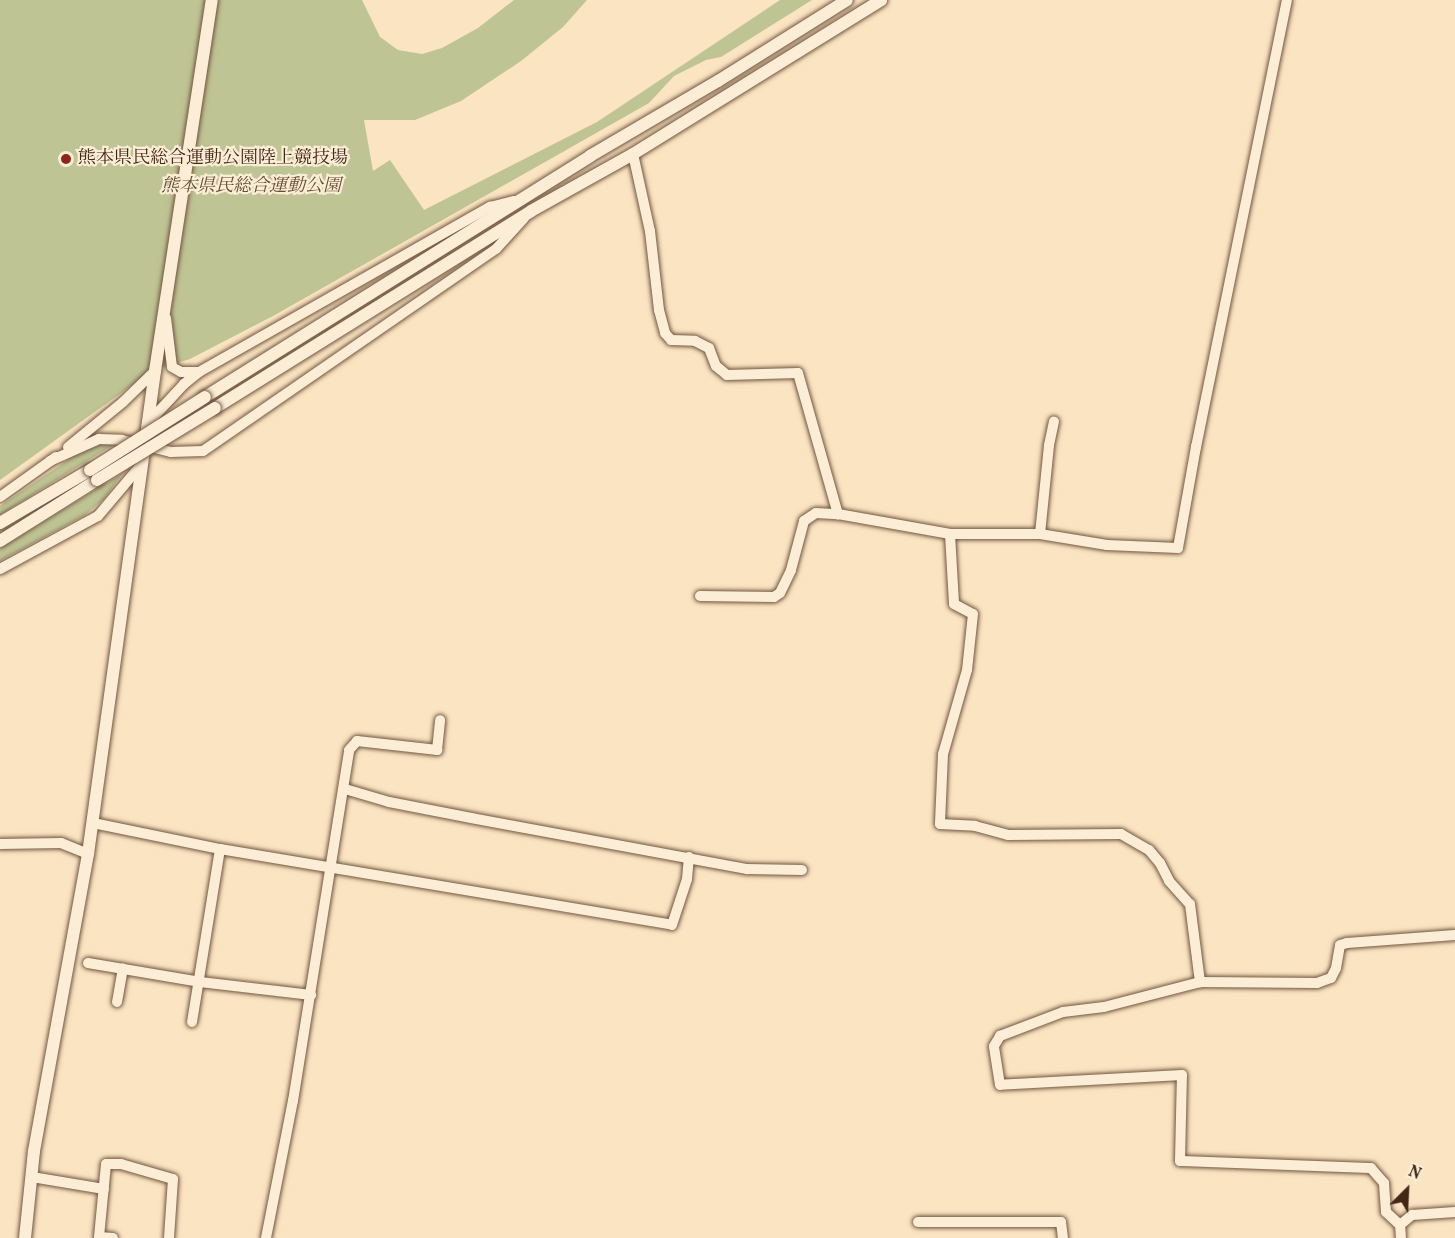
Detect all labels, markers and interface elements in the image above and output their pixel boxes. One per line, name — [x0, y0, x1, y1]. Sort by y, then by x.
place label: 熊本県民総合運動公園陸上競技場 — [78, 148, 348, 170]
marker: 熊本県民総合運動公園陸上競技場 — [59, 152, 73, 166]
park label: 熊本県民総合運動公園 — [161, 176, 341, 198]
north arrow — [1377, 1160, 1437, 1220]
text: N — [1405, 1161, 1424, 1186]

